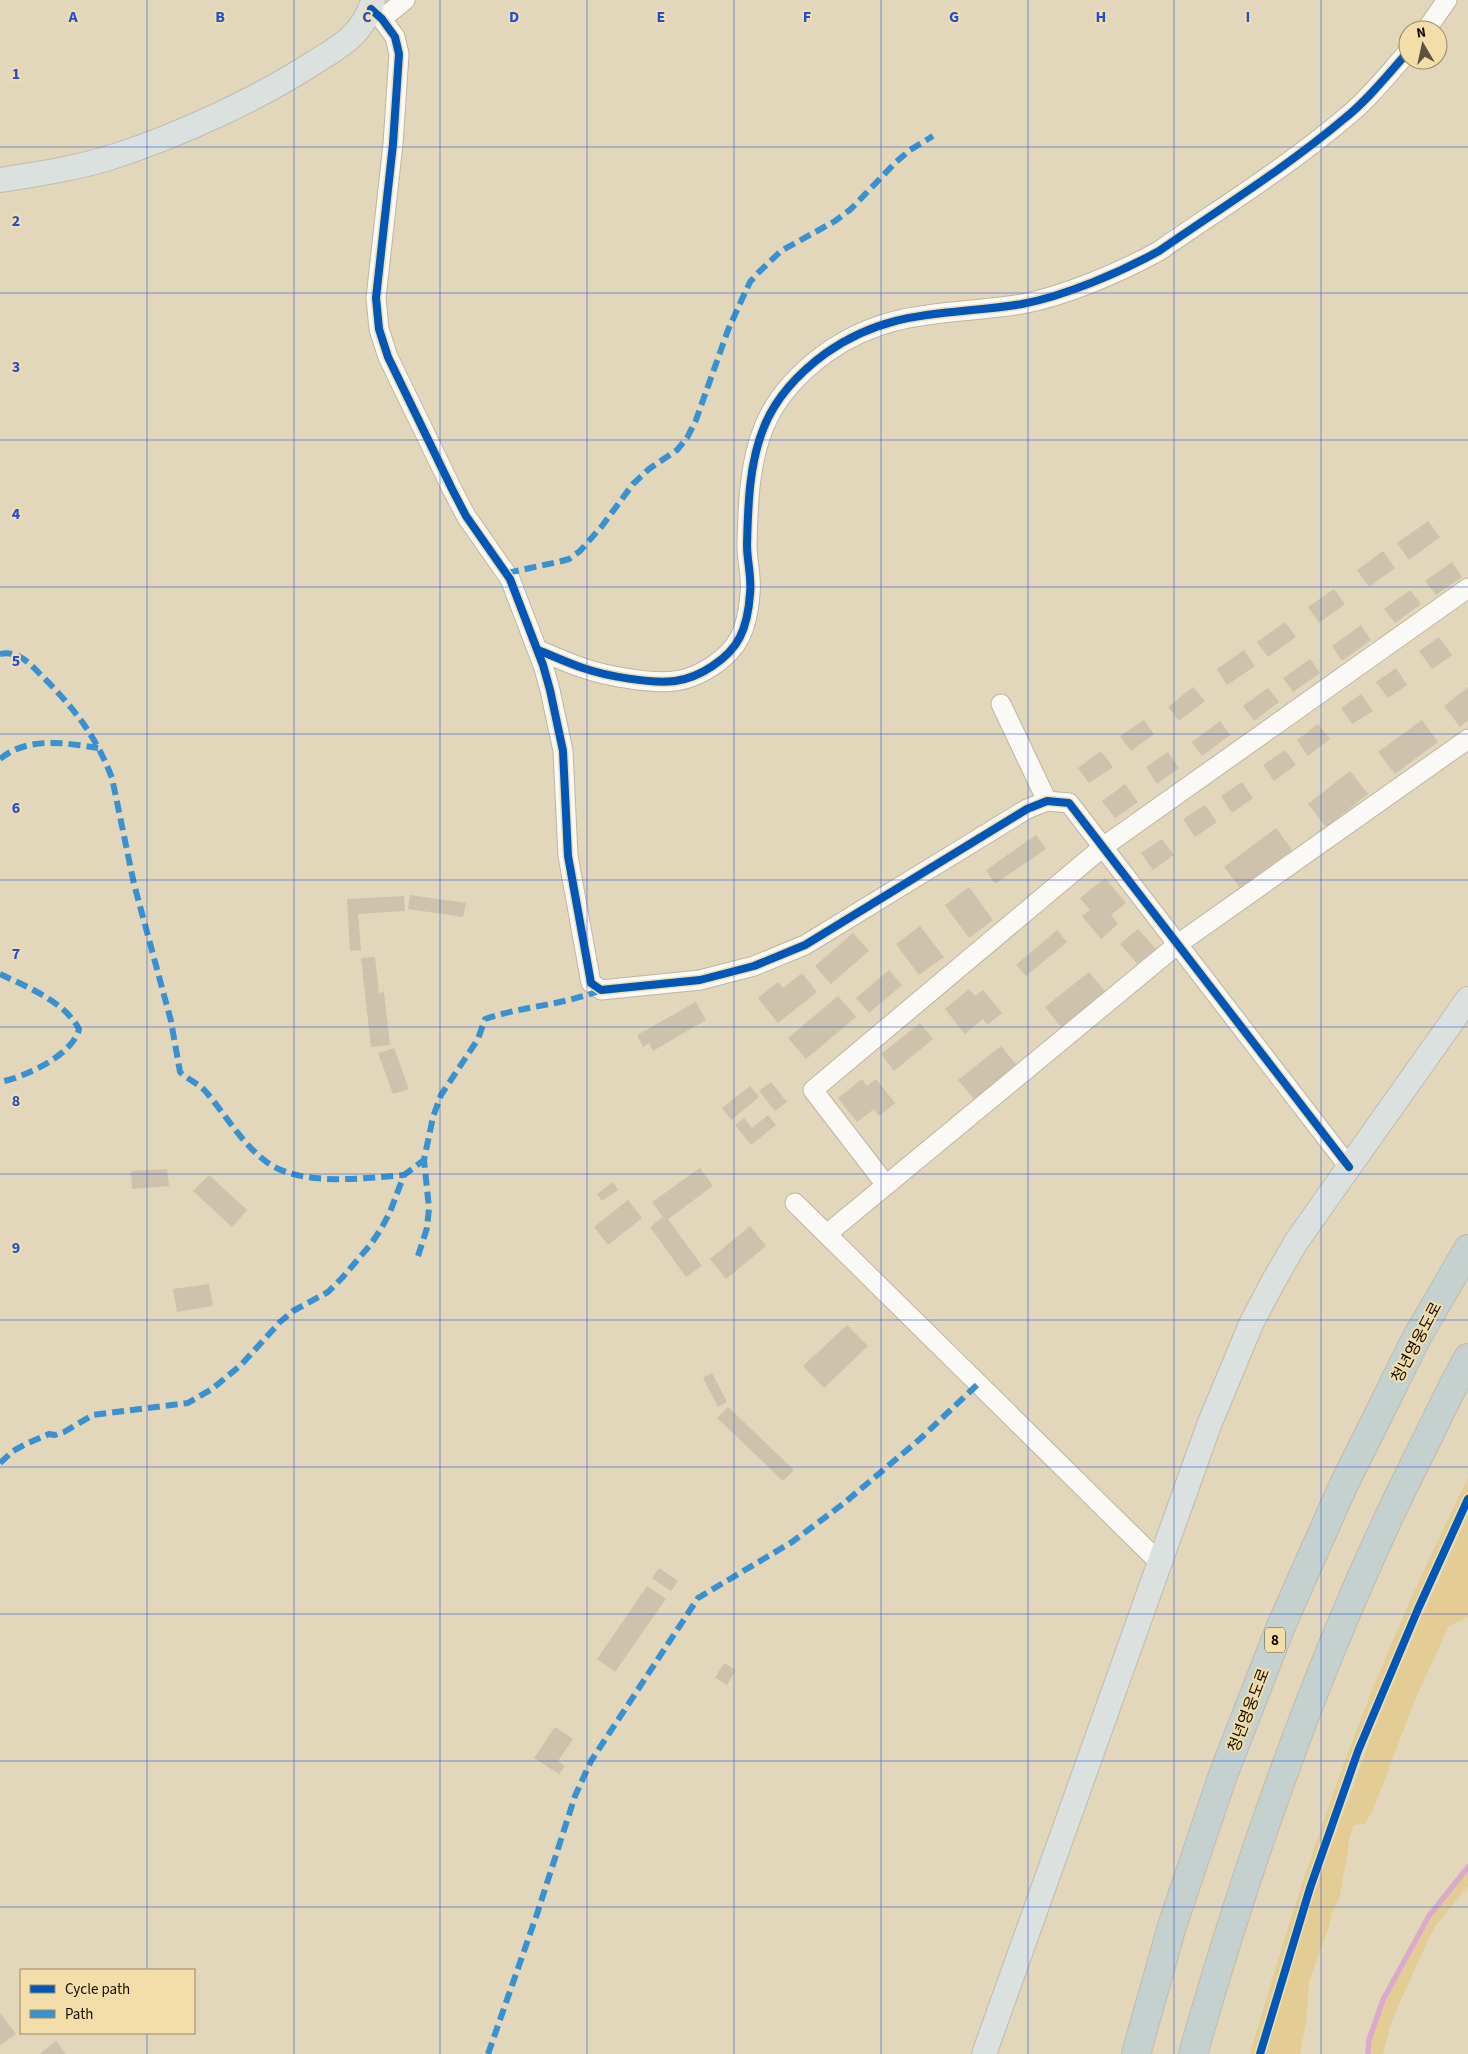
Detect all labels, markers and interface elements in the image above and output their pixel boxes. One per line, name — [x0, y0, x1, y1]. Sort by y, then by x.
text: A — [67, 6, 78, 28]
text: B — [215, 6, 225, 28]
text: C — [362, 6, 372, 28]
text: D — [509, 6, 519, 28]
text: E — [657, 6, 665, 28]
text: F — [803, 6, 811, 28]
text: G — [949, 6, 959, 28]
text: H — [1096, 6, 1106, 28]
text: I — [1246, 6, 1250, 28]
north arrow — [1398, 20, 1448, 70]
text: N — [1415, 23, 1427, 44]
text: 1 — [12, 63, 20, 85]
text: 2 — [12, 210, 20, 232]
text: 3 — [12, 356, 20, 378]
text: 4 — [12, 503, 21, 525]
text: 5 — [12, 650, 20, 672]
text: 6 — [12, 797, 20, 819]
text: 7 — [12, 943, 20, 965]
text: 8 — [12, 1090, 20, 1112]
text: 9 — [12, 1237, 20, 1259]
street label: 청년영웅도로 — [1386, 1298, 1447, 1387]
road number: 8 — [1265, 1628, 1285, 1652]
street label: 청년영웅도로 — [1223, 1665, 1275, 1756]
legend — [20, 1969, 195, 2034]
text: Cycle path — [65, 1979, 130, 2000]
text: Path — [65, 2004, 93, 2025]

